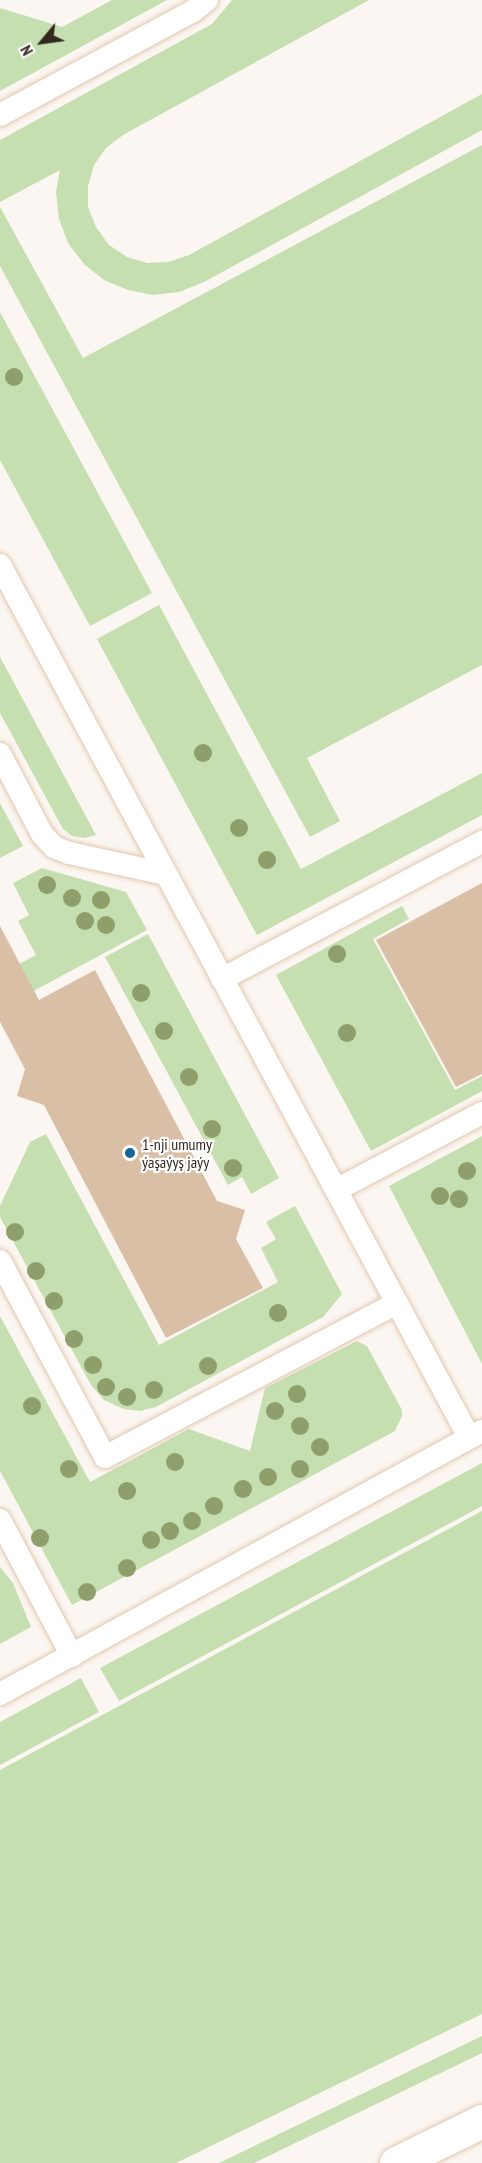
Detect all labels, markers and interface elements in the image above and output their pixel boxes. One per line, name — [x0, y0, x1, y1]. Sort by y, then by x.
north arrow — [12, 12, 72, 72]
text: N — [15, 42, 37, 59]
place label: 1-nji umumy ýaşaýyş jaýy — [142, 1134, 212, 1172]
marker: 1-nji umumy ýaşaýyş jaýy — [123, 1146, 137, 1160]

